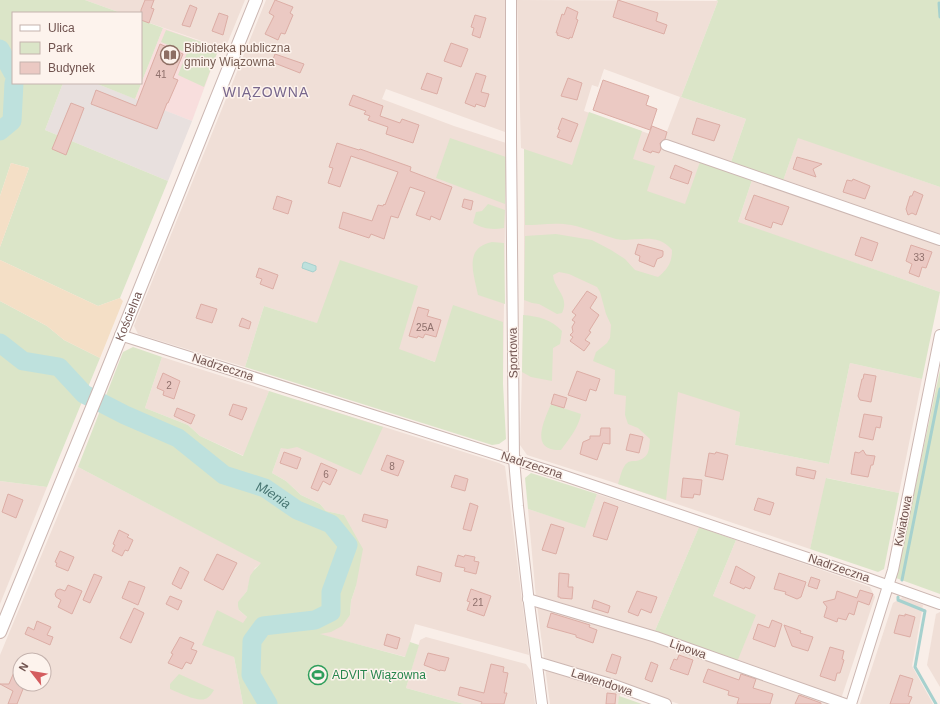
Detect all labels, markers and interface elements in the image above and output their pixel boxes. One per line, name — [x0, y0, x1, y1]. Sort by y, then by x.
legend — [12, 12, 142, 84]
text: Ulica — [48, 21, 75, 35]
text: Park — [48, 41, 74, 55]
place label: Biblioteka publiczna gminy Wiązowna — [184, 41, 290, 69]
library icon: Biblioteka publiczna gminy Wiązowna — [159, 44, 181, 66]
text: Budynek — [48, 61, 96, 75]
house number: 41 — [155, 69, 167, 80]
district label: WIĄZOWNA — [223, 84, 309, 100]
house number: 33 — [913, 252, 925, 263]
street label: Kościelna — [113, 289, 145, 343]
house number: 25A — [416, 322, 434, 333]
street label: Sportowa — [506, 327, 520, 378]
street label: Nadrzeczna — [190, 350, 256, 384]
house number: 2 — [166, 380, 172, 391]
street label: Nadrzeczna — [499, 448, 565, 482]
house number: 8 — [389, 461, 395, 472]
house number: 6 — [323, 469, 329, 480]
water label: Mienia — [254, 479, 294, 511]
street label: Kwiatowa — [891, 494, 915, 548]
street label: Nadrzeczna — [806, 551, 872, 585]
house number: 21 — [472, 597, 484, 608]
street label: Lipowa — [668, 636, 709, 662]
north arrow — [12, 652, 52, 692]
text: N — [16, 660, 31, 673]
sports icon: ADVIT Wiązowna — [307, 664, 329, 686]
street label: Lawendowa — [569, 665, 635, 699]
place label: ADVIT Wiązowna — [332, 668, 426, 682]

